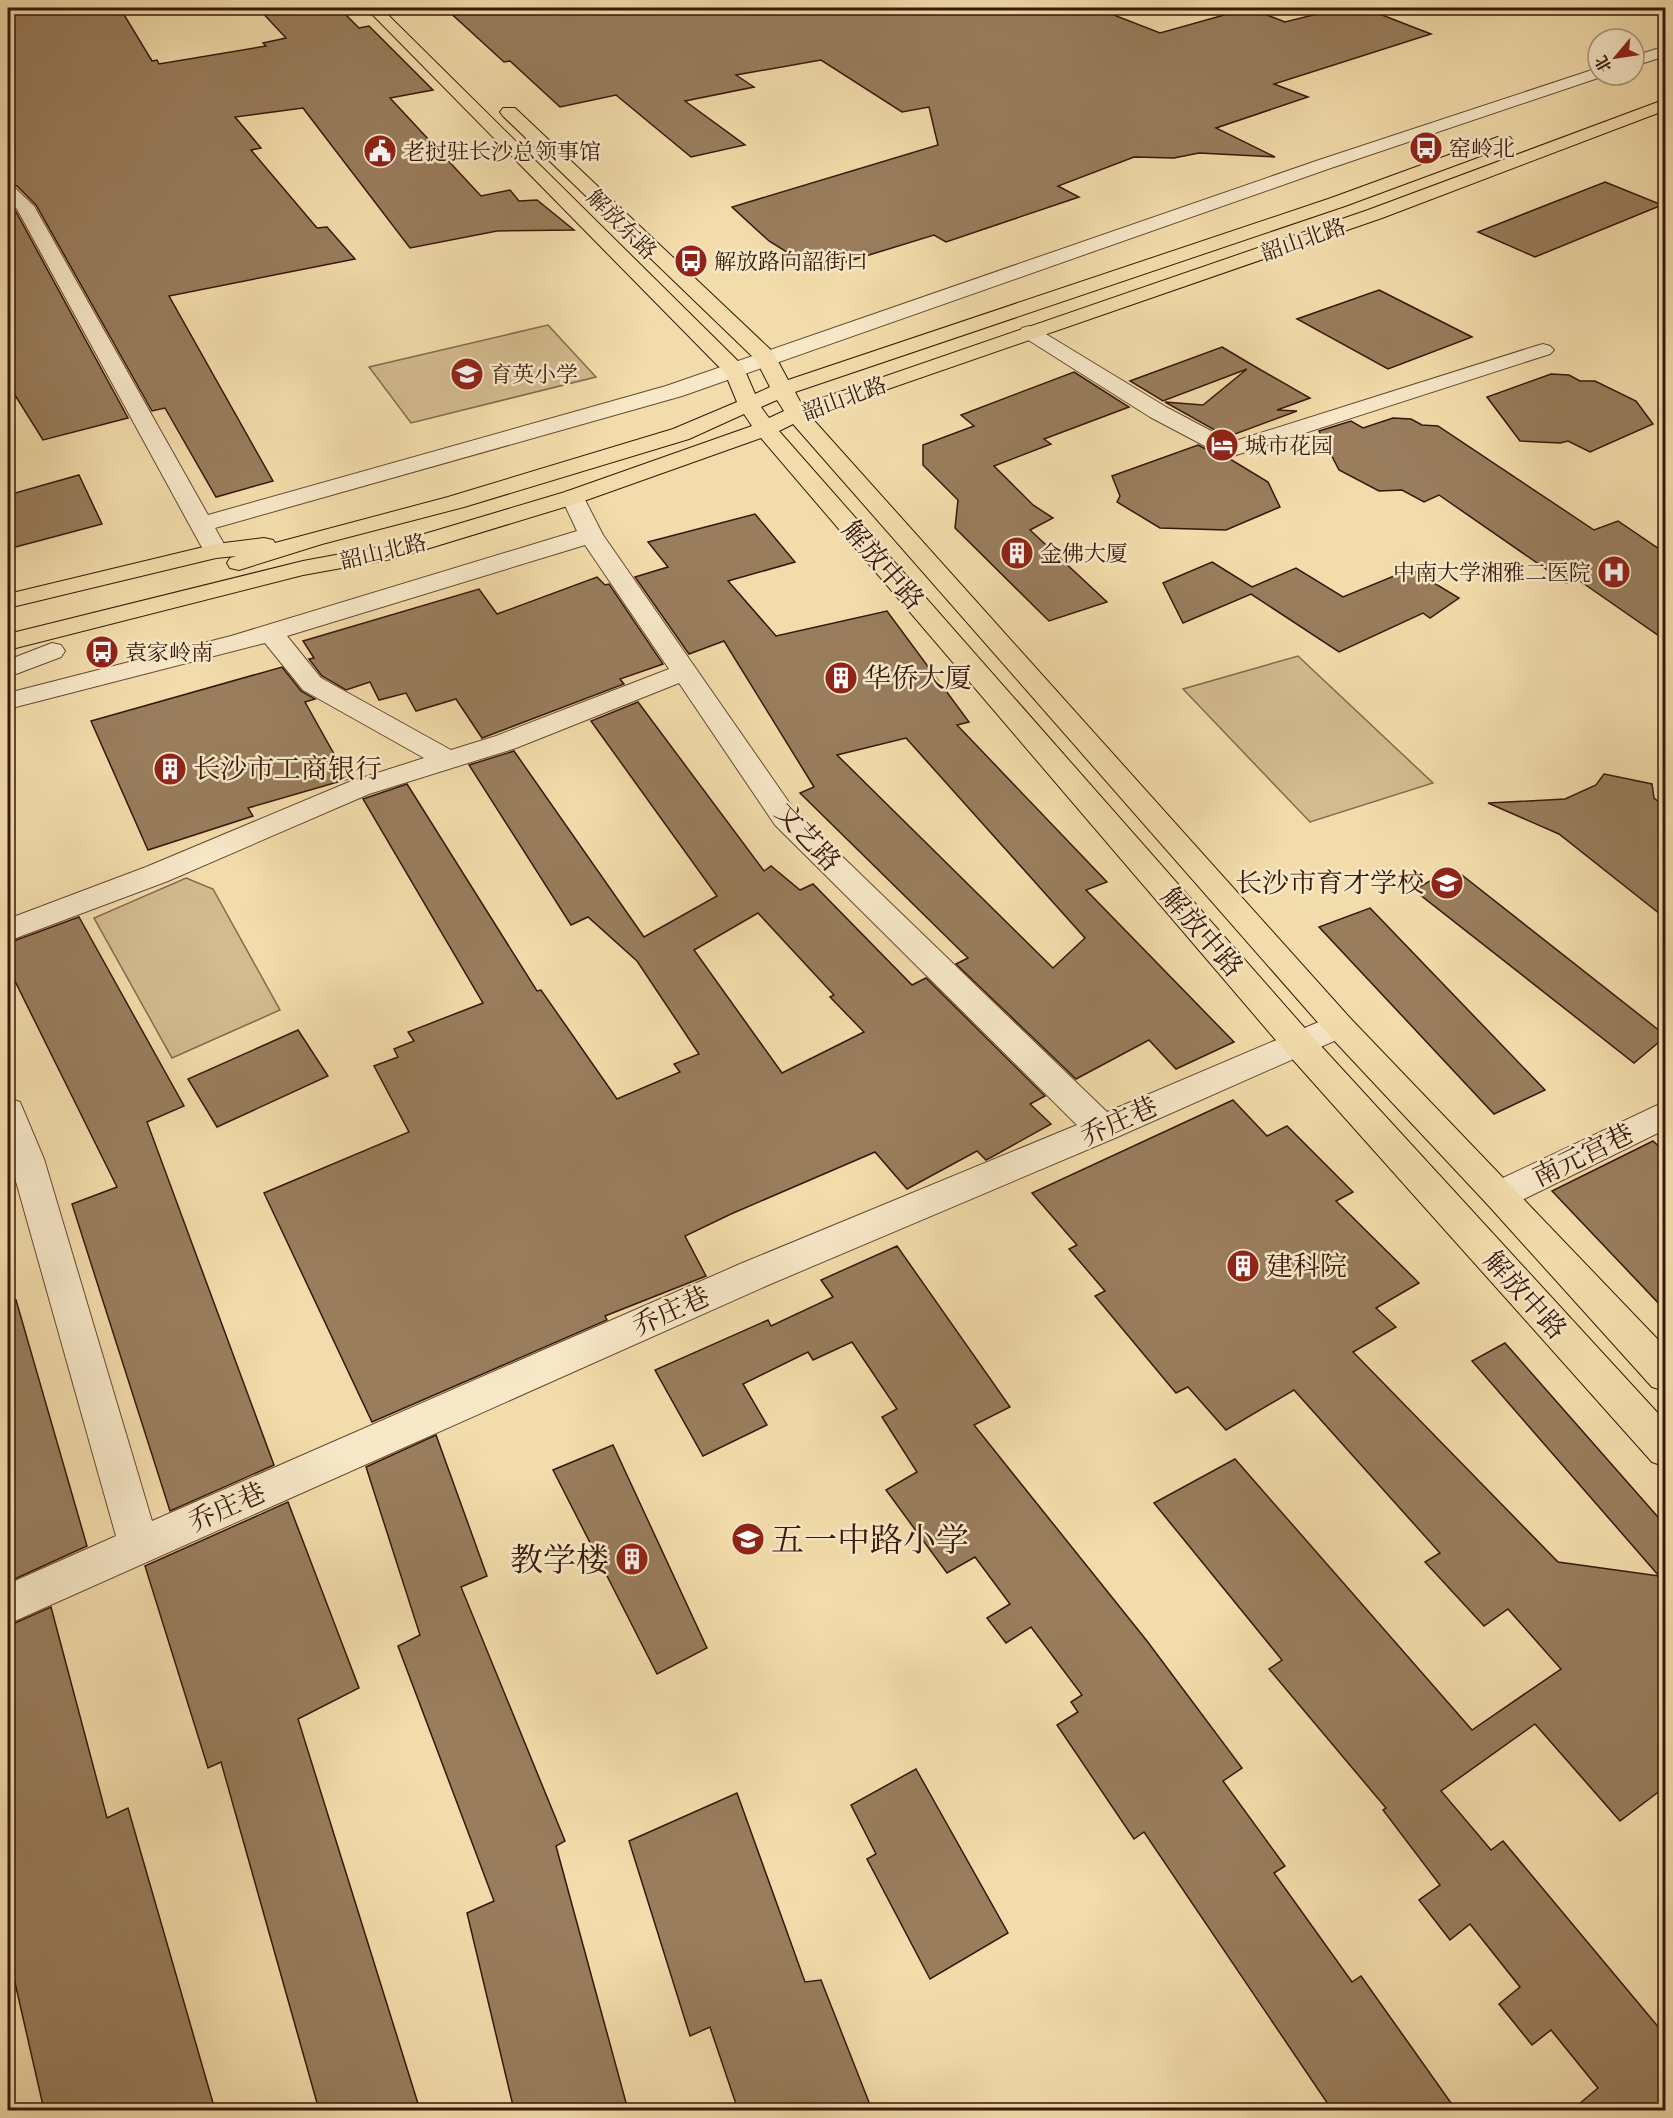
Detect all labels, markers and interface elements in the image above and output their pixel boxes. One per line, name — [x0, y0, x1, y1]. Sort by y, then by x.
north arrow — [1586, 27, 1646, 87]
text: 北 — [1590, 52, 1616, 76]
bus stop icon: 窑岭北 — [1408, 130, 1444, 166]
public building icon: 老挝驻长沙总领事馆 — [362, 133, 398, 169]
place label: 窑岭北 — [1449, 134, 1515, 163]
place label: 老挝驻长沙总领事馆 — [403, 137, 601, 166]
street label: 解放东路 — [580, 183, 663, 266]
street label: 韶山北路 — [1257, 211, 1349, 268]
bus stop icon: 解放路向韶街口 — [673, 243, 709, 279]
place label: 解放路向韶街口 — [714, 247, 868, 276]
school or university icon: 育英小学 — [449, 356, 485, 392]
place label: 育英小学 — [490, 360, 578, 389]
street label: 韶山北路 — [798, 370, 890, 427]
hotel icon: 城市花园 — [1204, 427, 1240, 463]
place label: 城市花园 — [1245, 431, 1333, 460]
street label: 解放中路 — [835, 512, 932, 617]
street label: 韶山北路 — [337, 527, 429, 576]
building icon: 金佛大厦 — [999, 535, 1035, 571]
place label: 金佛大厦 — [1040, 539, 1128, 568]
hospital icon: 中南大学湘雅二医院 — [1596, 554, 1632, 590]
place label: 中南大学湘雅二医院 — [1393, 558, 1591, 587]
bus stop icon: 袁家岭南 — [84, 634, 120, 670]
place label: 袁家岭南 — [125, 638, 213, 667]
building icon: 华侨大厦 — [823, 660, 859, 696]
place label: 华侨大厦 — [864, 660, 972, 695]
building icon: 长沙市工商银行 — [152, 751, 188, 787]
place label: 长沙市工商银行 — [193, 751, 382, 786]
street label: 文艺路 — [768, 795, 849, 878]
place label: 长沙市育才学校 — [1235, 865, 1424, 900]
school or university icon: 长沙市育才学校 — [1429, 865, 1465, 901]
street label: 解放中路 — [1154, 879, 1251, 984]
street label: 乔庄巷 — [1075, 1088, 1163, 1153]
street label: 南元宫巷 — [1527, 1115, 1639, 1194]
street label: 解放中路 — [1476, 1243, 1575, 1347]
building icon: 建科院 — [1225, 1248, 1261, 1284]
place label: 建科院 — [1266, 1248, 1347, 1283]
street label: 乔庄巷 — [627, 1278, 715, 1343]
street label: 乔庄巷 — [183, 1474, 271, 1539]
place label: 五一中路小学 — [771, 1518, 969, 1561]
school or university icon: 五一中路小学 — [730, 1521, 766, 1557]
place label: 教学楼 — [510, 1538, 609, 1581]
building icon: 教学楼 — [614, 1541, 650, 1577]

